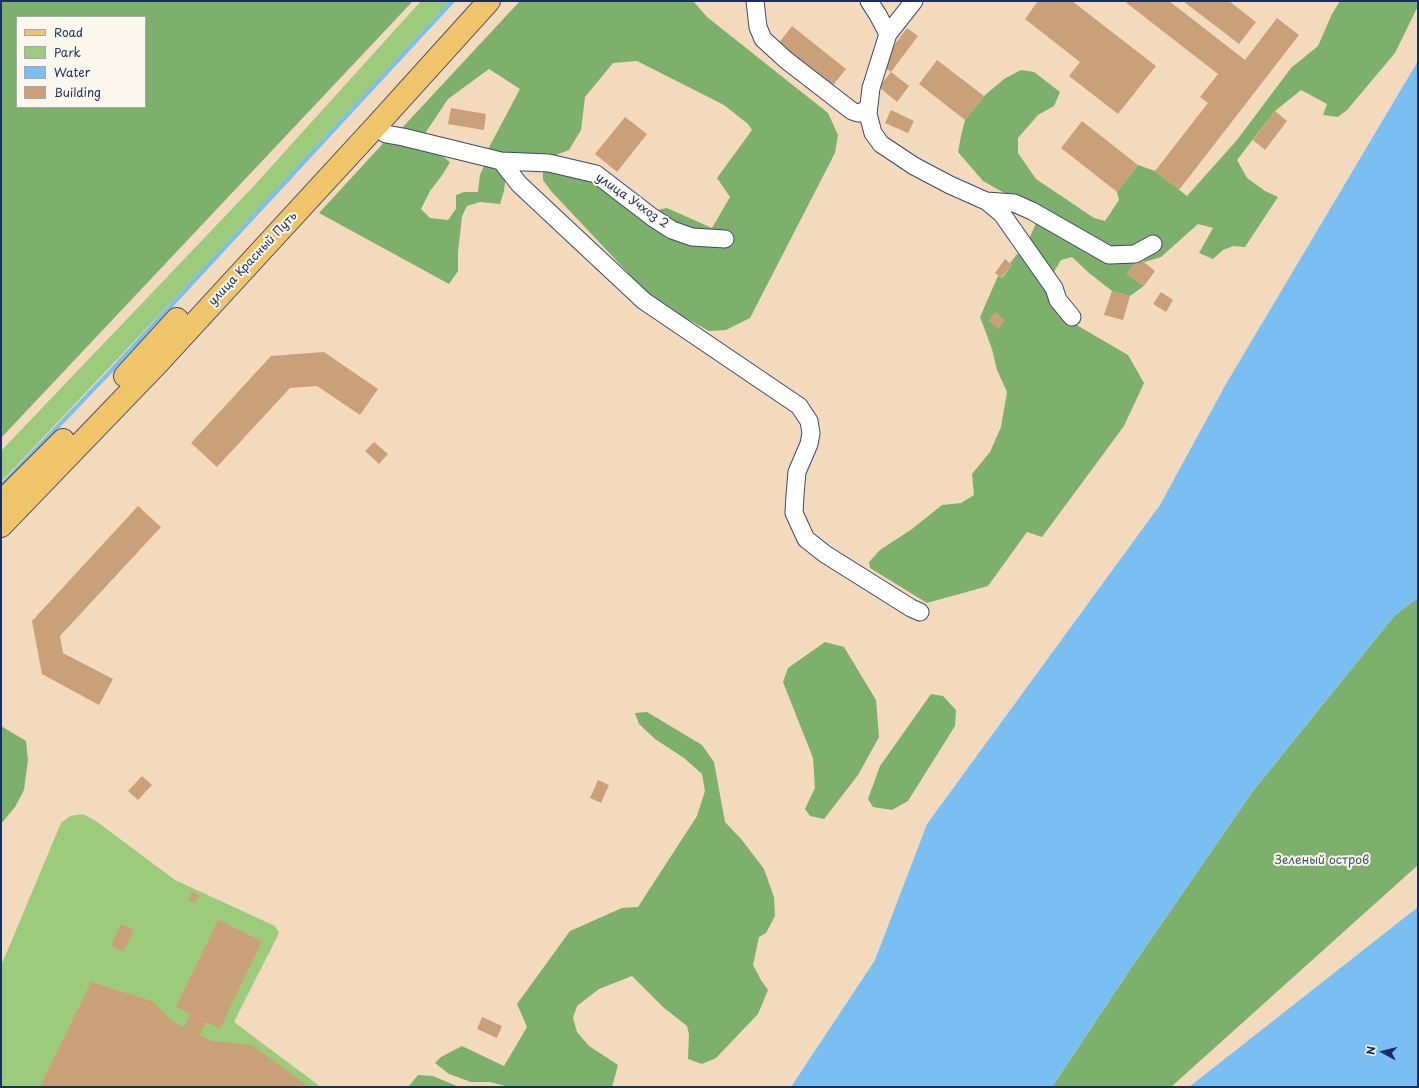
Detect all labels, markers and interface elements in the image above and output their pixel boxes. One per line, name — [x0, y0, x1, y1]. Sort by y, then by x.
legend — [16, 16, 146, 108]
text: Road — [54, 23, 83, 41]
text: Park — [54, 43, 81, 61]
text: Water — [54, 63, 90, 81]
text: Building — [54, 83, 101, 101]
street label: улица Учхоз 2 — [593, 170, 671, 232]
street label: улица Красный Путь — [206, 209, 300, 309]
park label: Зеленый остров — [1275, 854, 1369, 868]
north arrow — [1363, 1032, 1403, 1072]
text: N — [1362, 1045, 1380, 1056]

